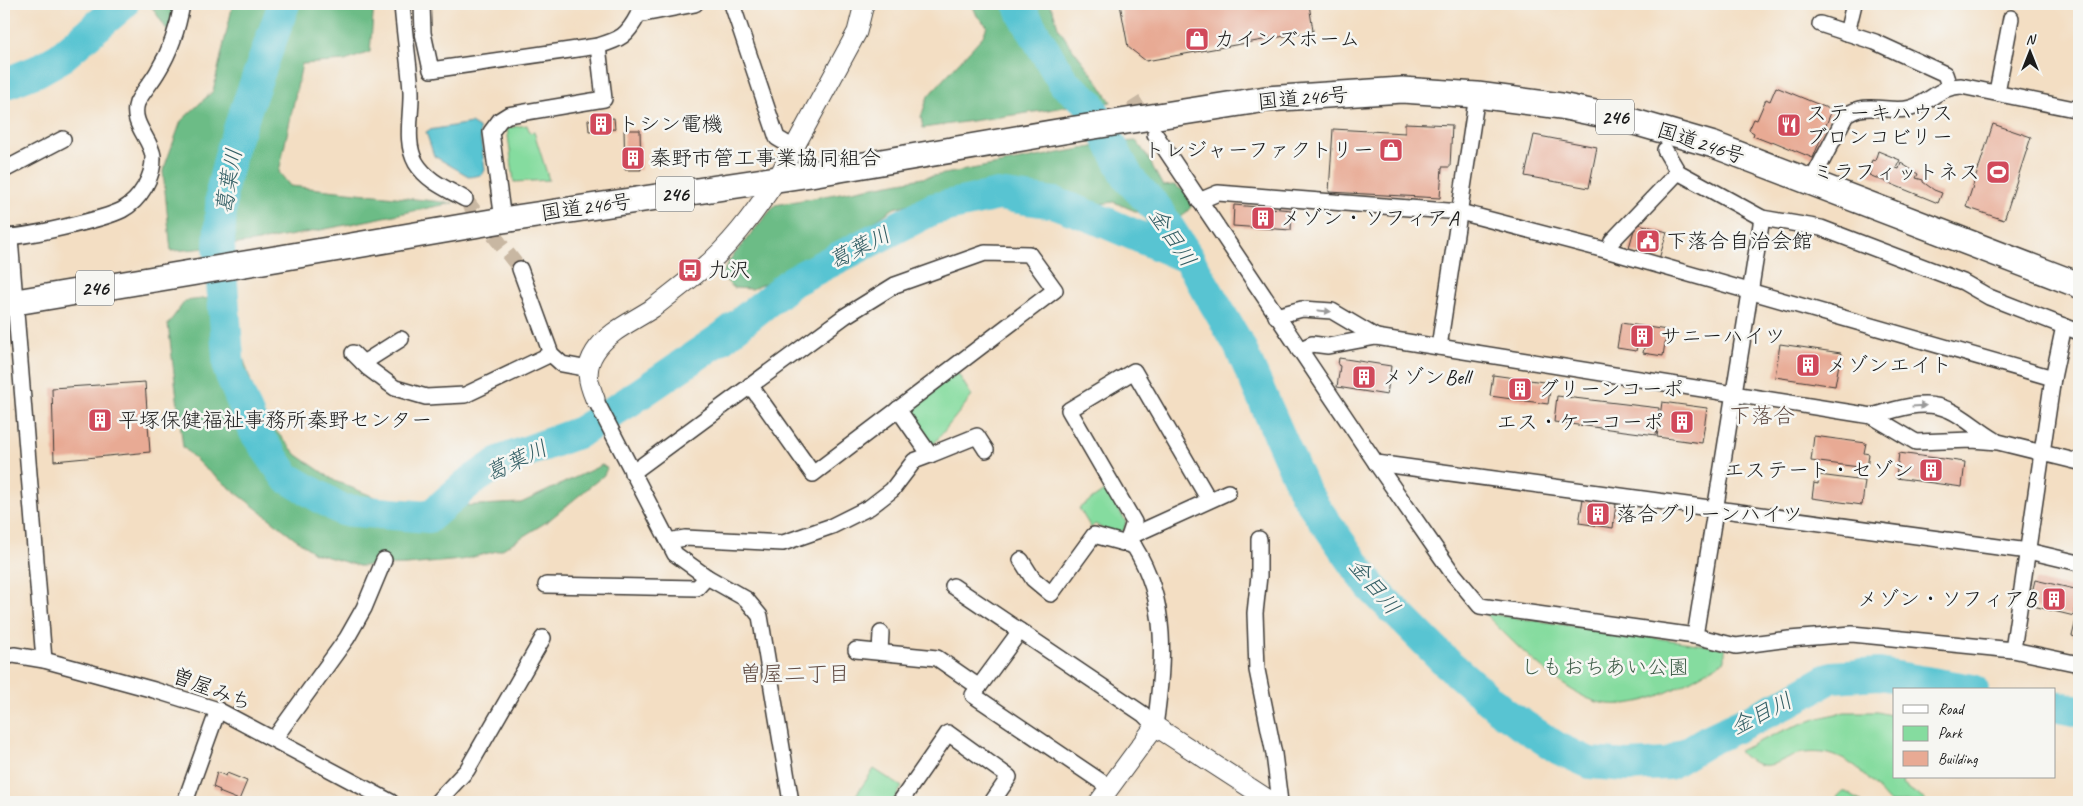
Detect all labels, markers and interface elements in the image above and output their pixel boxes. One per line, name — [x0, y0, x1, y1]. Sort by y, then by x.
shop icon: カインズホーム — [1184, 26, 1210, 52]
place label: カインズホーム — [1214, 26, 1360, 52]
north arrow — [2006, 28, 2056, 78]
text: N — [2026, 31, 2037, 48]
street label: 国道246号 — [1256, 81, 1350, 115]
road number: 246 — [1596, 100, 1634, 134]
place label: ステーキハウス ブロンコビリー — [1806, 100, 1953, 150]
building icon: トシン電機 — [588, 111, 614, 137]
place label: トシン電機 — [618, 111, 723, 137]
restaurant icon: ステーキハウス ブロンコビリー — [1776, 112, 1802, 138]
street label: 国道246号 — [1654, 117, 1748, 169]
place label: トレジャーファクトリー — [1144, 137, 1374, 163]
shop icon: トレジャーファクトリー — [1378, 137, 1404, 163]
building icon: 秦野市管工事業協同組合 — [620, 145, 646, 171]
place label: 秦野市管工事業協同組合 — [650, 145, 881, 171]
water label: 葛葉川 — [209, 146, 249, 216]
place label: ミラフィットネス — [1812, 159, 1980, 185]
sports icon: ミラフィットネス — [1985, 159, 2011, 185]
road number: 246 — [656, 176, 694, 212]
street label: 国道246号 — [539, 188, 633, 226]
water label: 金目川 — [1142, 202, 1202, 273]
building icon: メゾン・ソフィアA — [1250, 205, 1276, 231]
place label: メゾン・ソフィアA — [1280, 205, 1460, 231]
water label: 葛葉川 — [824, 220, 895, 275]
public building icon: 下落合自治会館 — [1635, 228, 1661, 254]
place label: 下落合自治会館 — [1666, 228, 1813, 254]
bus stop icon: 九沢 — [677, 257, 703, 283]
place label: 九沢 — [708, 257, 750, 283]
road number: 246 — [76, 270, 114, 306]
one-way arrow — [1316, 307, 1332, 315]
building icon: サニーハイツ — [1629, 323, 1655, 349]
place label: サニーハイツ — [1660, 323, 1786, 349]
building icon: メゾンエイト — [1795, 352, 1821, 378]
place label: メゾンエイト — [1826, 352, 1952, 378]
building icon: メゾンBell — [1351, 364, 1377, 390]
place label: メゾンBell — [1382, 364, 1474, 390]
building icon: グリーンコーポ — [1507, 376, 1533, 402]
place label: グリーンコーポ — [1538, 376, 1684, 402]
one-way arrow — [1911, 401, 1927, 409]
district label: 下落合 — [1729, 402, 1795, 430]
building icon: 平塚保健福祉事務所秦野センター — [87, 407, 113, 433]
place label: 平塚保健福祉事務所秦野センター — [118, 407, 432, 433]
place label: エス・ケーコーポ — [1496, 409, 1664, 435]
building icon: エス・ケーコーポ — [1669, 409, 1695, 435]
water label: 葛葉川 — [481, 434, 552, 488]
place label: エステート・セゾン — [1724, 457, 1914, 483]
building icon: エステート・セゾン — [1918, 457, 1944, 483]
building icon: 落合グリーンハイツ — [1585, 501, 1611, 527]
place label: 落合グリーンハイツ — [1616, 501, 1803, 527]
water label: 金目川 — [1342, 552, 1406, 621]
place label: メゾン・ソフィアB — [1857, 586, 2038, 612]
building icon: メゾン・ソフィアB — [2041, 586, 2067, 612]
park label: しもおちあい公園 — [1521, 654, 1689, 680]
district label: 曽屋二丁目 — [740, 660, 850, 688]
street label: 曽屋みち — [169, 662, 255, 716]
water label: 金目川 — [1726, 686, 1797, 741]
legend — [1893, 688, 2056, 778]
text: Road — [1938, 700, 1965, 719]
text: Park — [1938, 724, 1963, 743]
text: Building — [1938, 750, 1978, 769]

